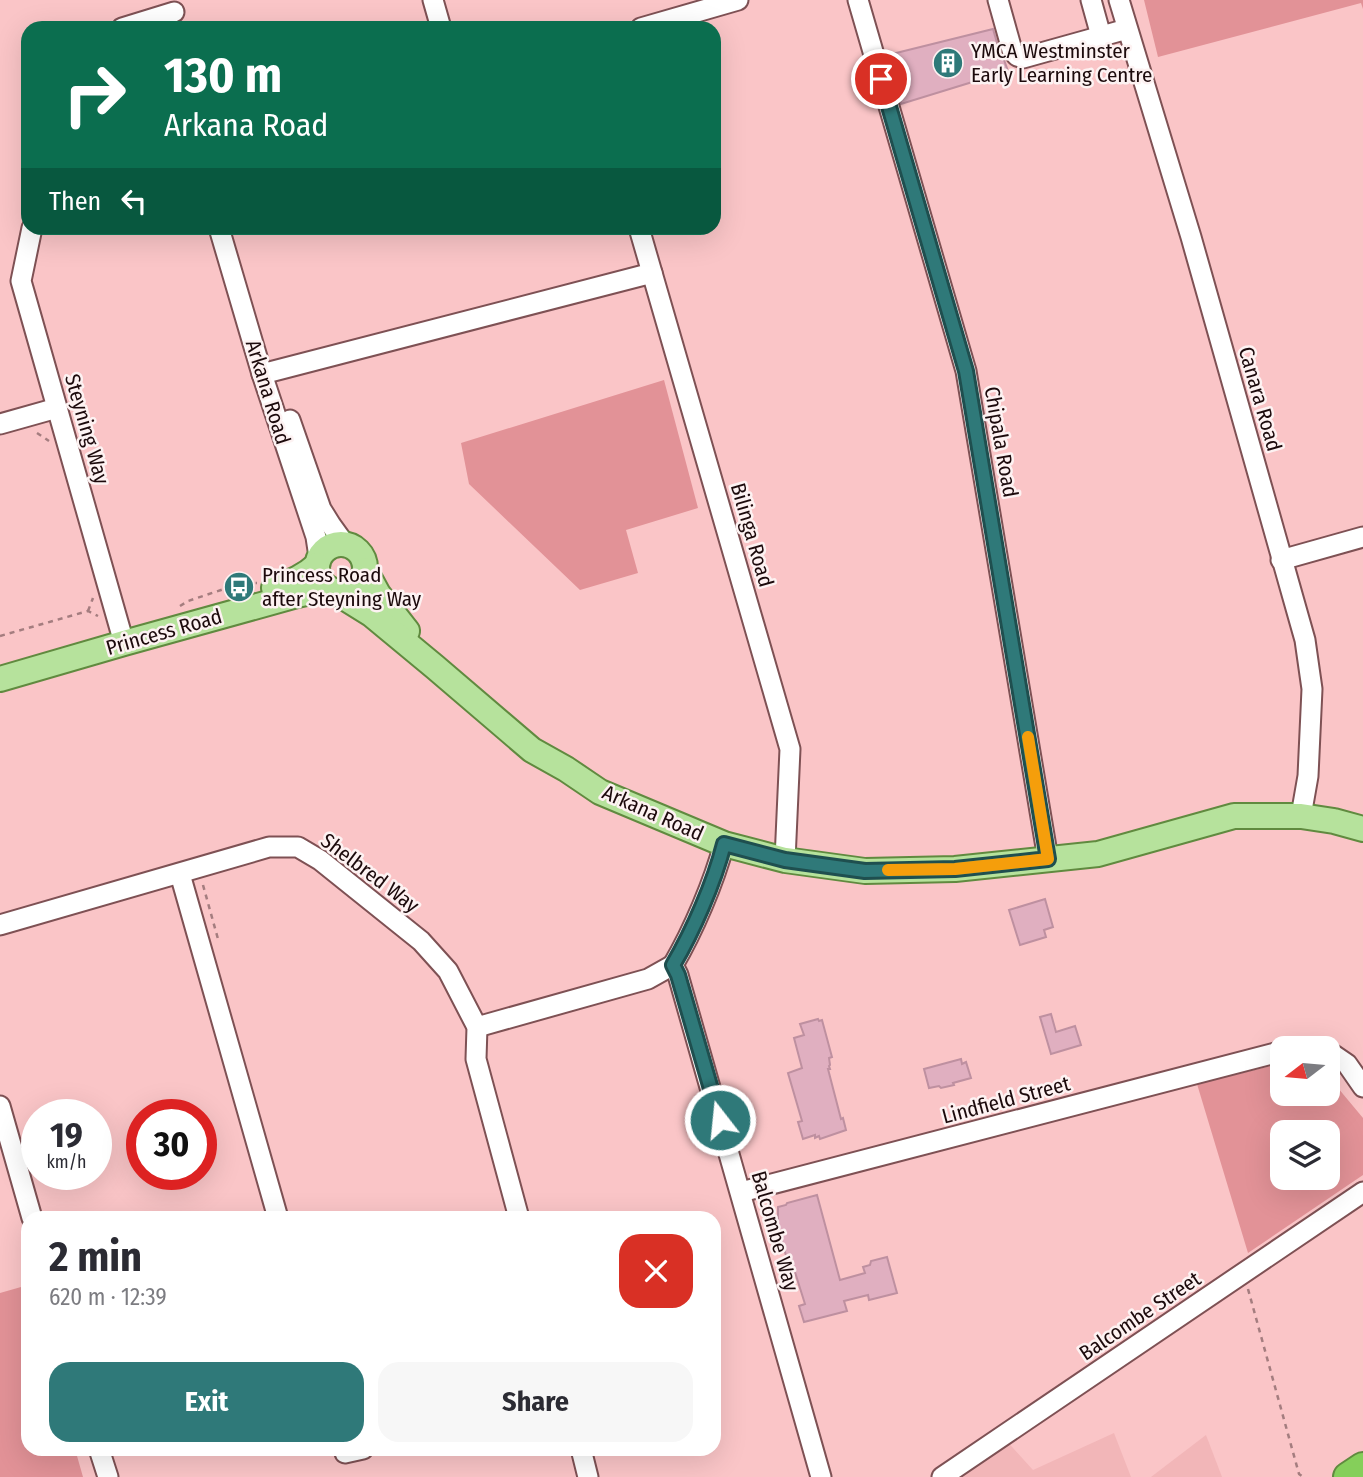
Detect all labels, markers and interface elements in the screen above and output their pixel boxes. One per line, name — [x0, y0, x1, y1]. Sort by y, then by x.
place label: YMCA Westminster Early Learning Centre — [971, 38, 1152, 88]
text: 130 m — [164, 46, 282, 105]
building icon: YMCA Westminster Early Learning Centre — [931, 46, 965, 80]
icon: right — [49, 49, 140, 140]
pin — [851, 49, 911, 109]
icon: arrive — [862, 60, 900, 98]
text: Arkana Road — [164, 106, 329, 144]
icon: left — [115, 182, 153, 220]
text: Then — [49, 186, 101, 217]
street label: Arkana Road — [240, 337, 296, 447]
street label: Canara Road — [1233, 344, 1287, 454]
street label: Steyning Way — [59, 371, 115, 488]
street label: Chipala Road — [978, 385, 1024, 499]
street label: Bilinga Road — [725, 480, 779, 590]
place label: Princess Road after Steyning Way — [262, 562, 422, 612]
bus stop icon: Princess Road after Steyning Way — [222, 570, 256, 604]
street label: Princess Road — [103, 603, 225, 661]
street label: Arkana Road — [598, 779, 708, 847]
street label: Shelbred Way — [316, 828, 425, 919]
north arrow — [1270, 1036, 1340, 1106]
map controls — [1270, 1036, 1340, 1190]
street label: Lindfield Street — [939, 1070, 1073, 1130]
position arrow — [683, 1083, 757, 1157]
speed limit sign: 30 — [126, 1099, 217, 1190]
text: 19 — [50, 1114, 83, 1156]
button: layers — [1270, 1120, 1340, 1190]
text: km/h — [46, 1151, 87, 1173]
street label: Balcombe Way — [745, 1168, 805, 1295]
text: 2 min — [49, 1232, 142, 1282]
button: close — [619, 1234, 693, 1308]
street label: Balcombe Street — [1074, 1266, 1206, 1366]
text: 620 m · 12:39 — [49, 1283, 167, 1311]
button: Exit — [49, 1362, 364, 1442]
button: Share — [378, 1362, 693, 1442]

